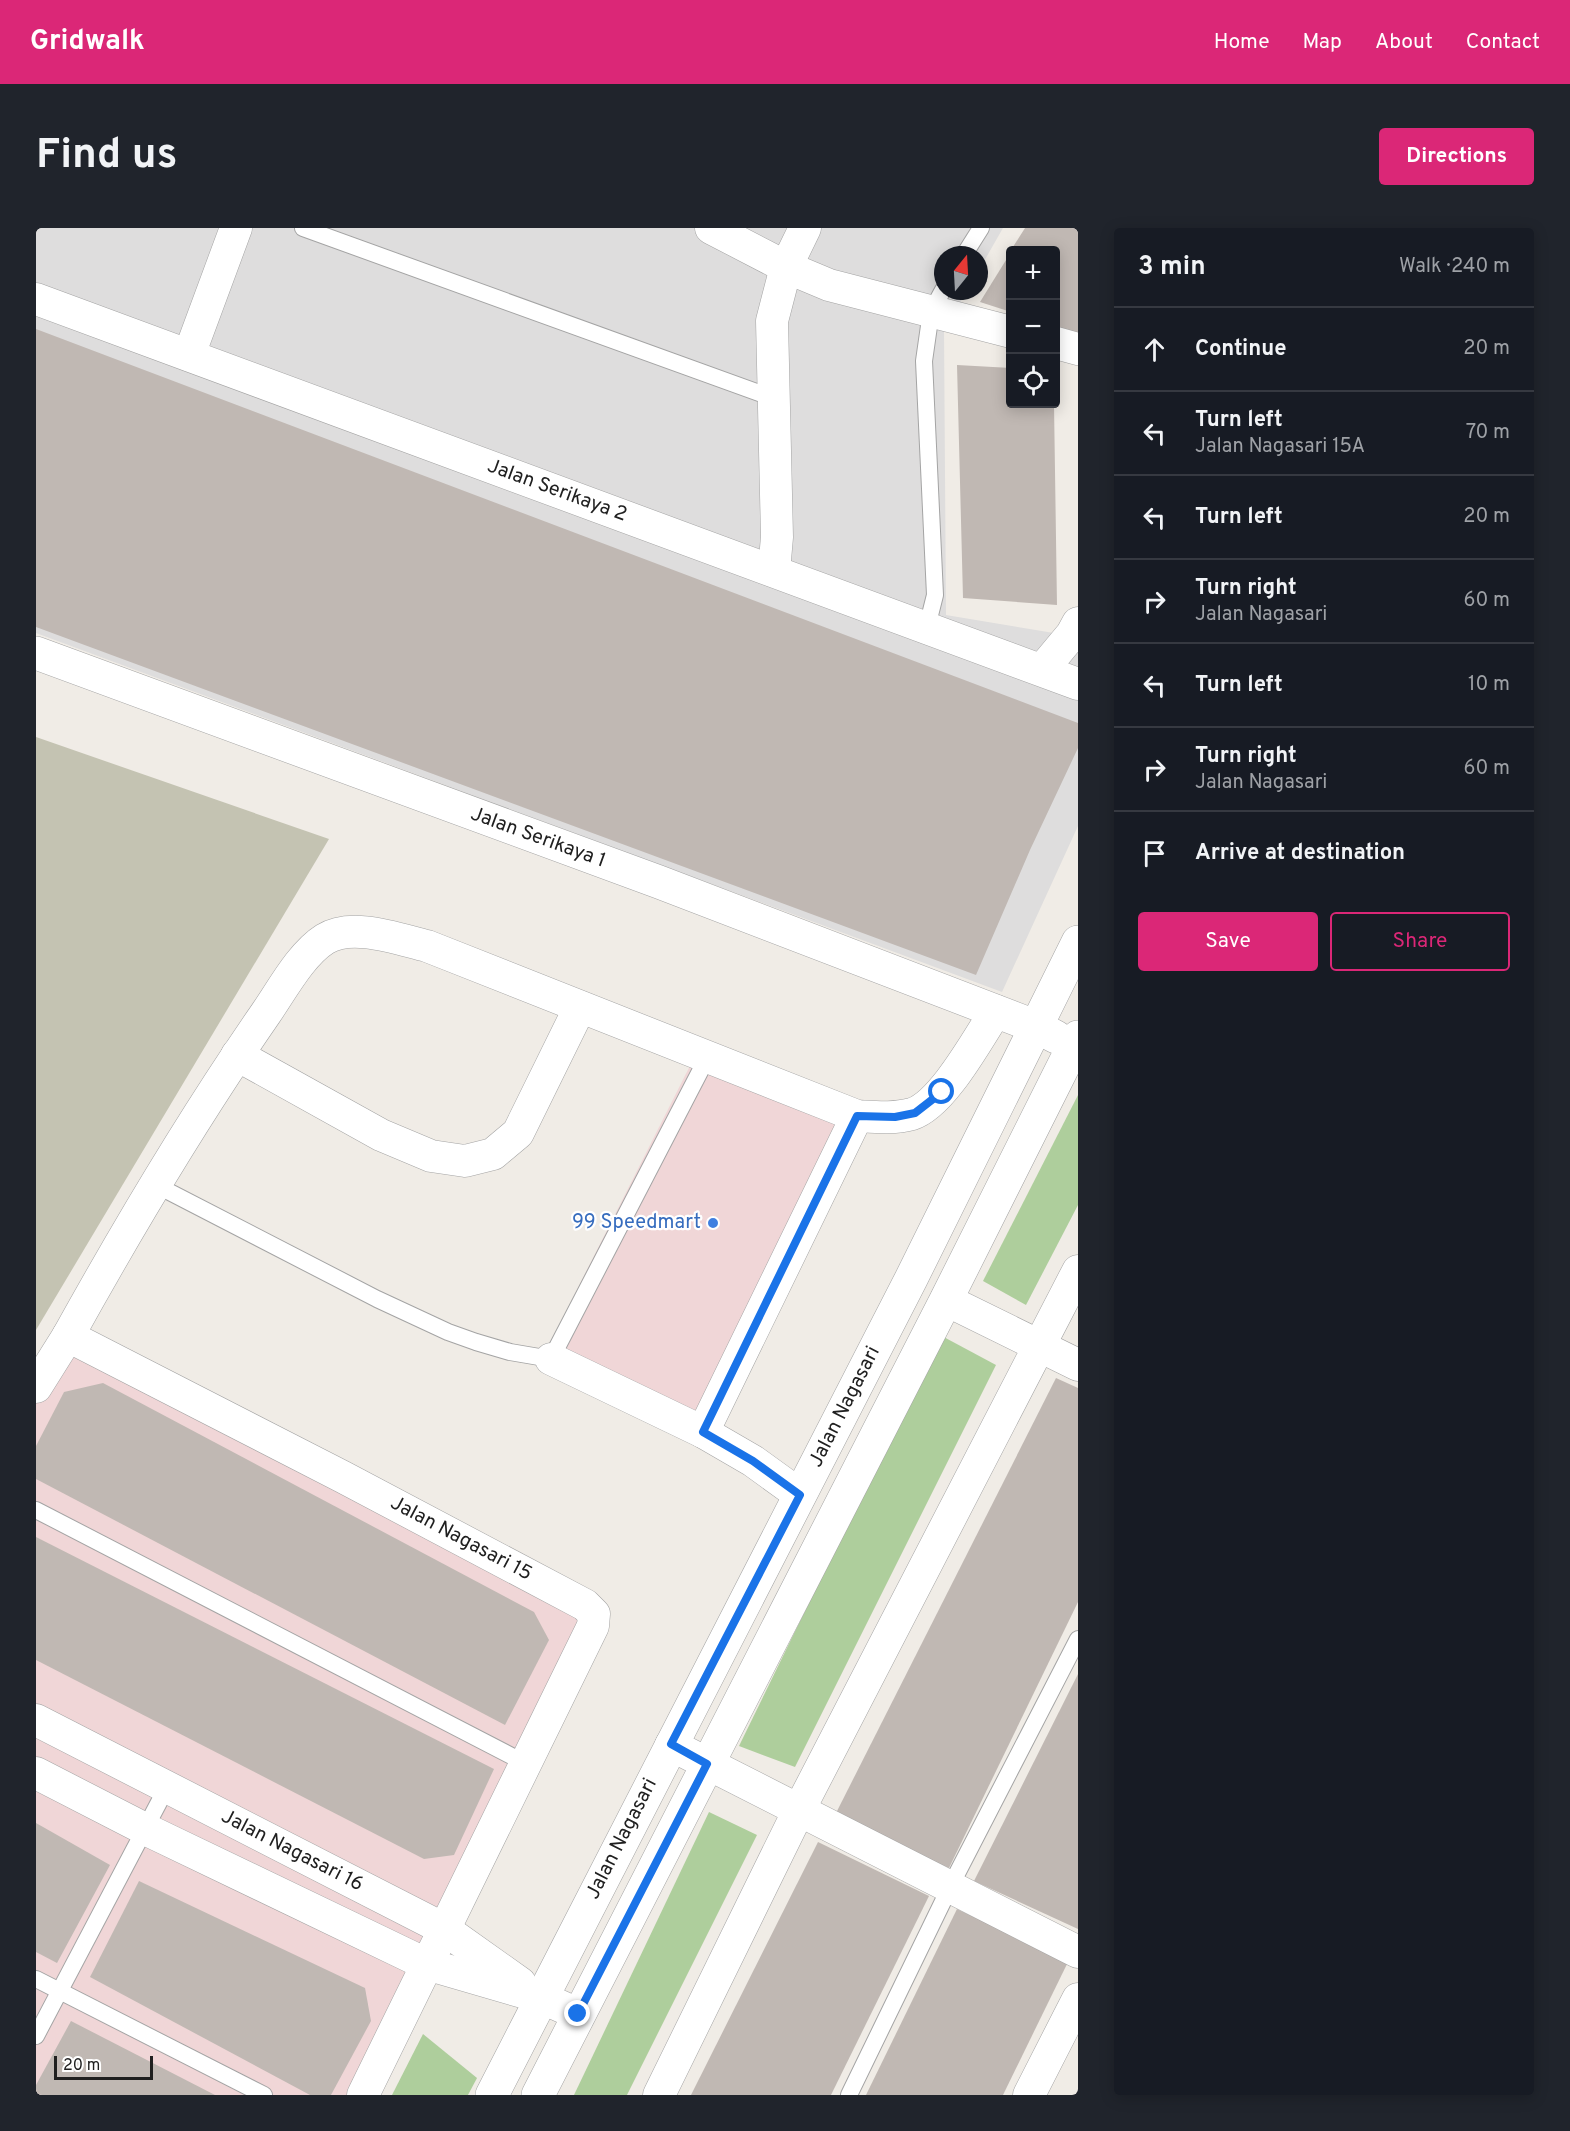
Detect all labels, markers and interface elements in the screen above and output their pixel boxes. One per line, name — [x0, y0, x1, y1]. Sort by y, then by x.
text: Gridwalk — [30, 24, 145, 60]
text: Home — [1214, 29, 1270, 56]
text: Map — [1303, 29, 1342, 56]
text: About — [1375, 29, 1433, 56]
text: Contact — [1466, 29, 1540, 56]
button: Directions — [1379, 128, 1534, 185]
text: Find us — [36, 130, 177, 183]
north arrow — [934, 246, 988, 300]
map controls — [1006, 246, 1060, 408]
button: + — [1006, 246, 1060, 300]
text: 3 min — [1138, 251, 1206, 284]
text: Walk · 240 m — [1399, 254, 1510, 280]
button: − — [1006, 300, 1060, 354]
icon: ahead — [1138, 333, 1171, 366]
text: Continue — [1195, 336, 1286, 363]
text: 20 m — [1463, 336, 1510, 362]
button: locate — [1006, 354, 1060, 408]
text: Turn left — [1195, 407, 1283, 434]
icon: left — [1138, 417, 1171, 450]
text: 70 m — [1466, 420, 1510, 446]
text: Jalan Nagasari 15A — [1195, 434, 1365, 460]
street label: Jalan Serikaya 2 — [483, 454, 631, 528]
icon: left — [1138, 501, 1171, 534]
text: Turn left — [1195, 504, 1283, 531]
text: 20 m — [1463, 504, 1510, 530]
text: Turn right — [1195, 575, 1297, 602]
icon: right — [1138, 585, 1171, 618]
text: 60 m — [1464, 588, 1510, 614]
text: Jalan Nagasari — [1195, 602, 1327, 628]
icon: left — [1138, 669, 1171, 702]
text: Turn left — [1195, 672, 1283, 699]
text: 10 m — [1468, 672, 1510, 698]
text: Turn right — [1195, 743, 1297, 770]
icon: right — [1138, 753, 1171, 786]
text: 60 m — [1464, 756, 1510, 782]
text: Jalan Nagasari — [1195, 770, 1327, 796]
street label: Jalan Serikaya 1 — [467, 801, 609, 875]
icon: arrive — [1138, 837, 1171, 870]
text: Arrive at destination — [1195, 840, 1405, 867]
button: Save — [1138, 912, 1318, 971]
button: Share — [1330, 912, 1510, 971]
route start — [928, 1078, 954, 1104]
place label: 99 Speedmart — [572, 1210, 701, 1236]
marker: 99 Speedmart — [706, 1216, 720, 1230]
street label: Jalan Nagasari — [803, 1342, 887, 1472]
street label: Jalan Nagasari 15 — [386, 1491, 536, 1587]
street label: Jalan Nagasari — [580, 1774, 664, 1904]
street label: Jalan Nagasari 16 — [216, 1804, 368, 1898]
route end — [564, 2000, 590, 2026]
scale bar — [54, 2053, 153, 2080]
text: 20 m — [63, 2056, 100, 2076]

